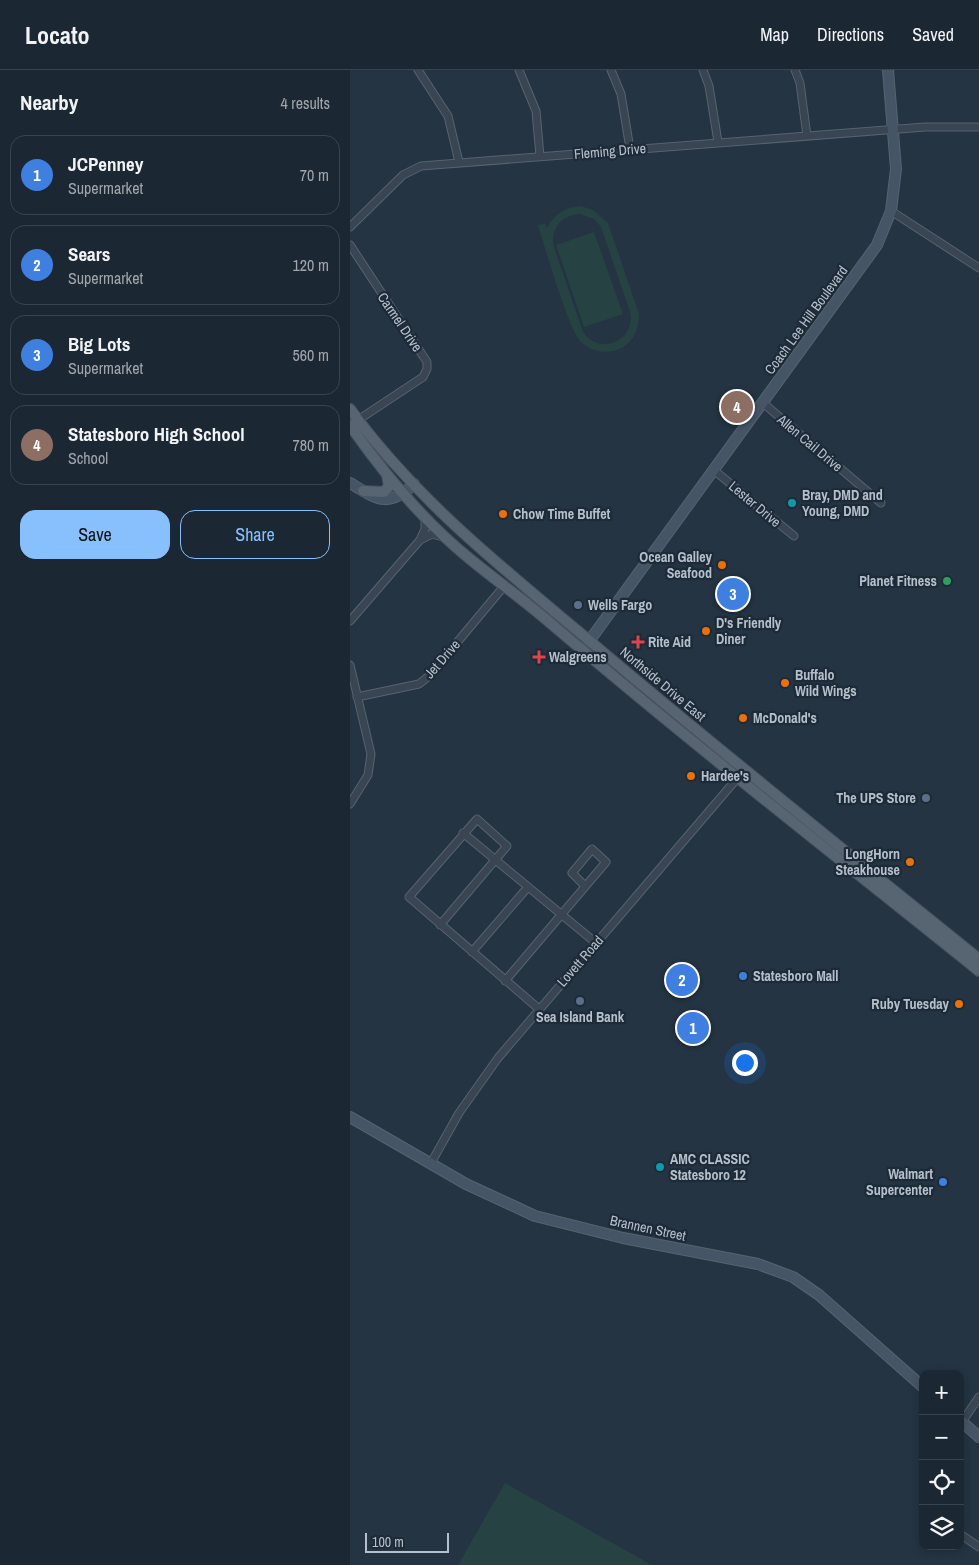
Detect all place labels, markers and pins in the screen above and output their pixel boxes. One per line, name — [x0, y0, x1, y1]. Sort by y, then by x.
pin: 4 — [721, 388, 753, 426]
place label: Bray, DMD and Young, DMD — [802, 486, 883, 520]
marker: Bray, DMD and Young, DMD — [786, 497, 798, 509]
place label: Chow Time Buffet — [513, 505, 611, 523]
marker: Chow Time Buffet — [497, 508, 509, 520]
place label: Ocean Galley Seafood — [639, 548, 713, 582]
marker: Ocean Galley Seafood — [716, 559, 728, 571]
place label: Planet Fitness — [859, 572, 937, 590]
pin: 3 — [717, 575, 749, 613]
marker: Planet Fitness — [941, 575, 953, 587]
place label: Wells Fargo — [588, 596, 652, 614]
marker: Wells Fargo — [572, 599, 584, 611]
place label: D's Friendly Diner — [716, 614, 782, 648]
marker: D's Friendly Diner — [700, 625, 712, 637]
place label: Rite Aid — [648, 633, 691, 651]
marker: Rite Aid — [632, 636, 644, 648]
place label: Walgreens — [549, 648, 607, 666]
marker: Walgreens — [533, 651, 545, 663]
place label: Buffalo Wild Wings — [795, 666, 857, 700]
marker: Buffalo Wild Wings — [779, 677, 791, 689]
place label: McDonald's — [753, 709, 817, 727]
marker: McDonald's — [737, 712, 749, 724]
place label: Hardee's — [701, 767, 749, 785]
marker: Hardee's — [685, 770, 697, 782]
place label: The UPS Store — [836, 789, 916, 807]
marker: The UPS Store — [920, 792, 932, 804]
place label: LongHorn Steakhouse — [836, 845, 900, 879]
marker: LongHorn Steakhouse — [904, 856, 916, 868]
pin: 2 — [666, 961, 698, 999]
place label: Statesboro Mall — [753, 967, 838, 985]
marker: Statesboro Mall — [737, 970, 749, 982]
marker: Sea Island Bank — [574, 995, 586, 1007]
place label: Ruby Tuesday — [871, 995, 950, 1013]
marker: Ruby Tuesday — [953, 998, 965, 1010]
place label: Sea Island Bank — [536, 1008, 625, 1026]
pin: 1 — [677, 1009, 709, 1047]
place label: AMC CLASSIC Statesboro 12 — [670, 1150, 750, 1184]
marker: AMC CLASSIC Statesboro 12 — [654, 1161, 666, 1173]
place label: Walmart Supercenter — [866, 1165, 934, 1199]
marker: Walmart Supercenter — [937, 1176, 949, 1188]

